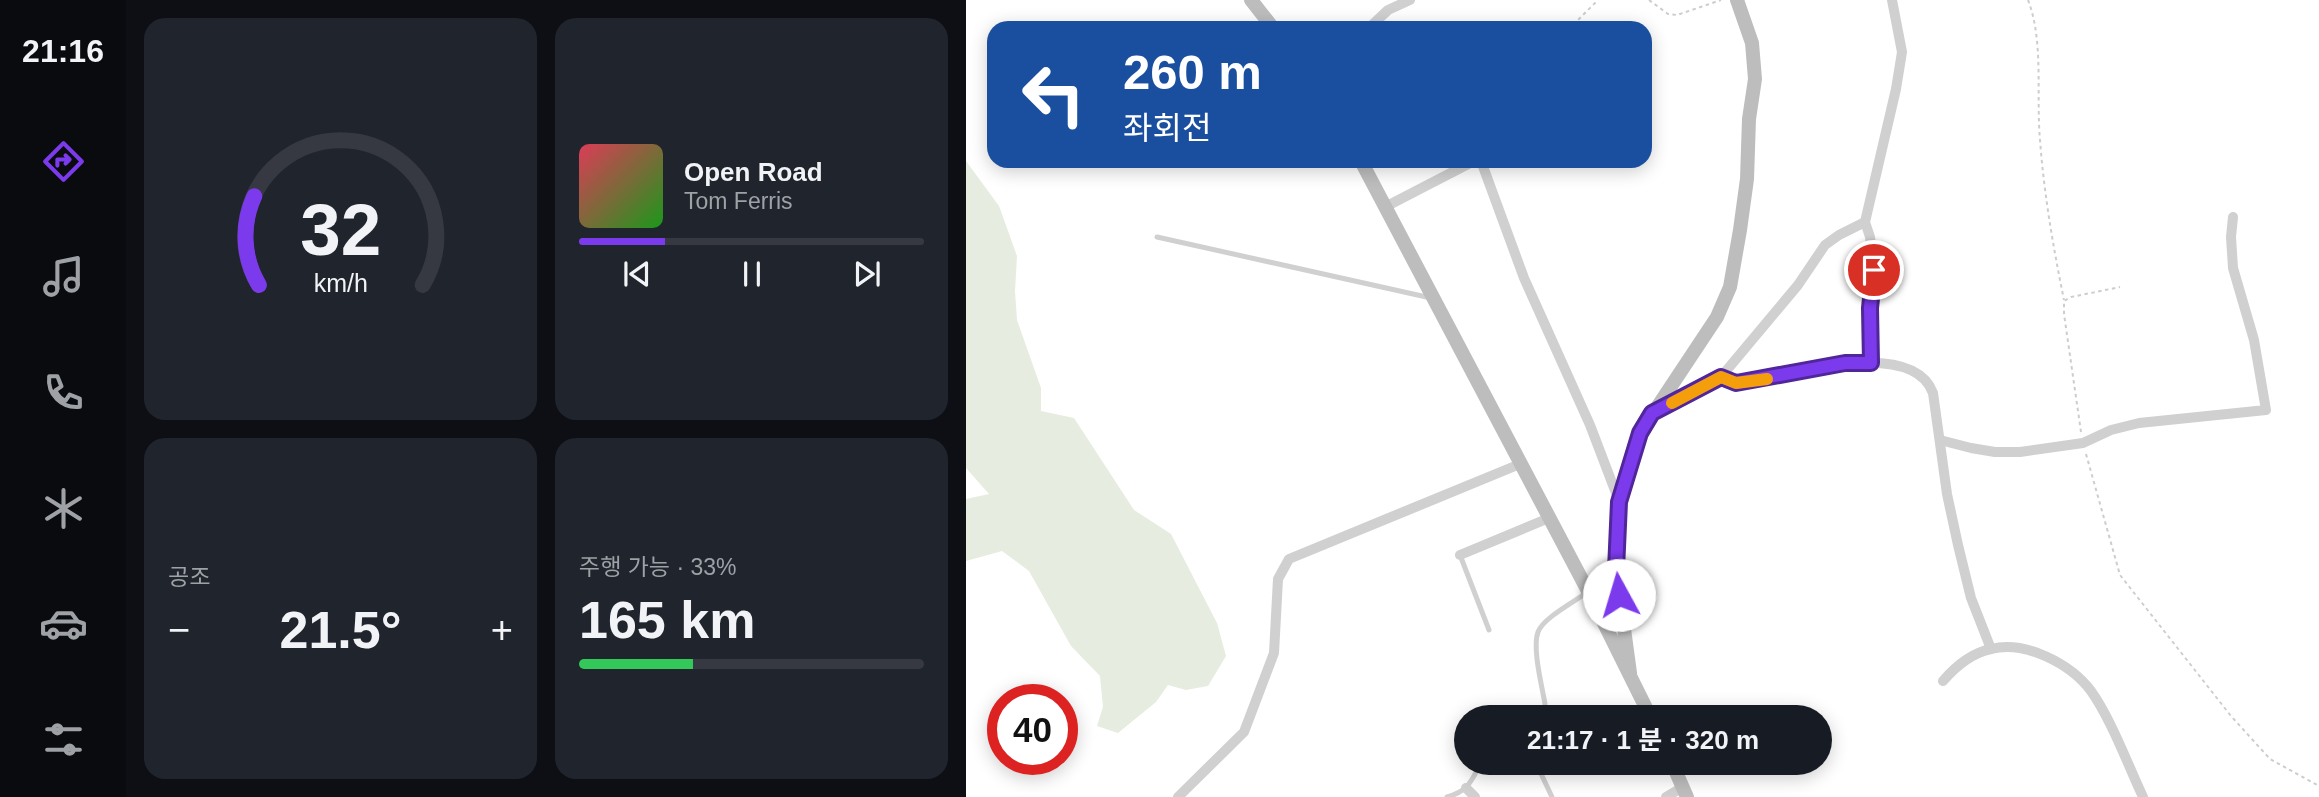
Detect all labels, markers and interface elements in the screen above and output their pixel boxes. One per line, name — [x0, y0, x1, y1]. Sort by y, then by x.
text: 21:16 — [22, 33, 104, 69]
text: 260 m — [1123, 45, 1262, 99]
icon: left — [1008, 49, 1099, 140]
text: 좌회전 — [1123, 110, 1211, 146]
icon: directions — [39, 137, 88, 186]
text: Open Road — [684, 157, 823, 187]
text: Tom Ferris — [684, 188, 793, 214]
text: 32 — [300, 189, 381, 270]
pin — [1844, 240, 1904, 300]
icon: arrive — [1855, 251, 1893, 289]
icon: music — [39, 252, 88, 301]
icon: previous — [618, 255, 656, 293]
icon: pause — [733, 255, 771, 293]
icon: next — [848, 255, 886, 293]
text: km/h — [313, 269, 368, 297]
icon: phone — [39, 368, 88, 417]
icon: climate — [39, 484, 88, 533]
text: 주행 가능 · 33% — [579, 554, 737, 580]
position arrow — [1582, 558, 1656, 632]
text: 공조 — [168, 564, 210, 590]
text: 165 km — [579, 591, 755, 649]
icon: car — [39, 599, 88, 648]
text: 21.5° — [279, 601, 402, 659]
text: − — [168, 609, 190, 651]
text: + — [491, 609, 513, 651]
speed limit sign: 40 — [987, 684, 1078, 775]
icon: filters — [39, 715, 88, 764]
text: 21:17 · 1 분 · 320 m — [1527, 725, 1759, 755]

